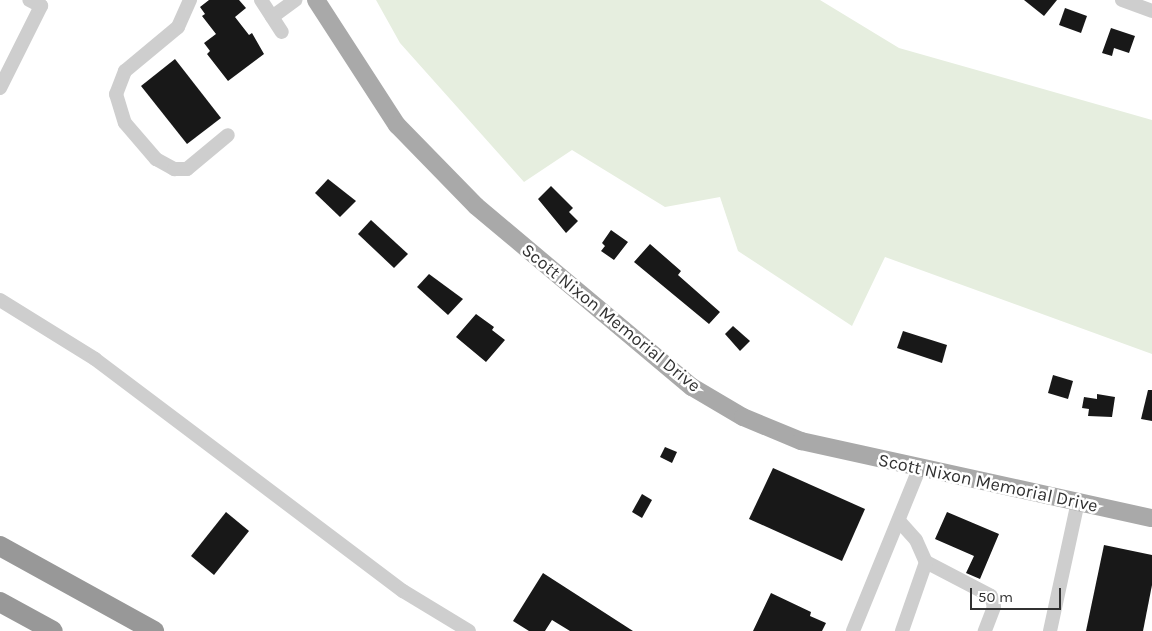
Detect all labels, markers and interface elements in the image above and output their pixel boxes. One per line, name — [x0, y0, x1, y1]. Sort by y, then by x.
street label: Scott Nixon Memorial Drive — [517, 239, 705, 397]
street label: Scott Nixon Memorial Drive — [876, 449, 1100, 517]
scale bar — [972, 578, 1063, 610]
text: 50 m — [978, 588, 1013, 606]

